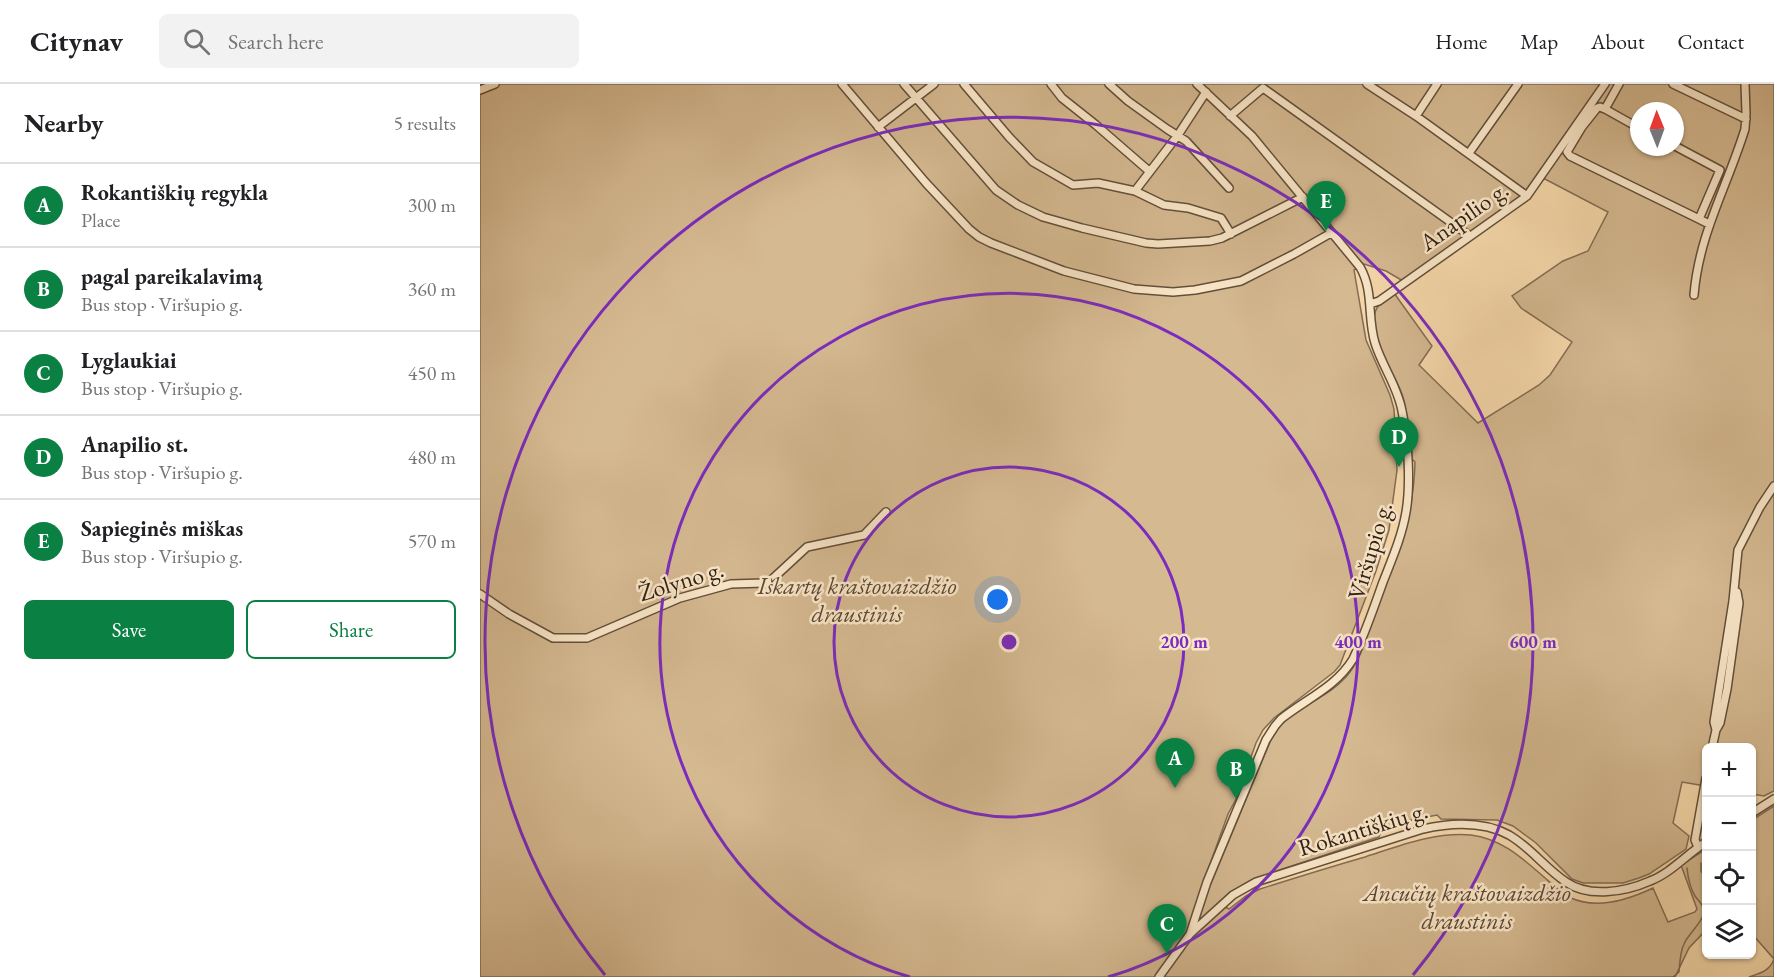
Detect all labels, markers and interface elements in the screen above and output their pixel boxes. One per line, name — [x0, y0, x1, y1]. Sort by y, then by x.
search box — [159, 14, 579, 68]
text: Citynav — [30, 23, 123, 59]
icon: search — [180, 25, 213, 58]
text: Search here — [228, 27, 324, 56]
text: Home — [1435, 28, 1487, 55]
text: Map — [1520, 28, 1558, 55]
text: About — [1591, 28, 1644, 55]
text: Contact — [1677, 28, 1744, 55]
north arrow — [1630, 102, 1684, 156]
text: Nearby — [24, 106, 104, 140]
text: 5 results — [393, 110, 456, 136]
street label: Anapilio g. — [1412, 174, 1514, 258]
text: Rokantiškių regykla — [81, 178, 268, 207]
pin: E — [1306, 182, 1346, 231]
text: A — [36, 192, 51, 218]
text: 300 m — [408, 192, 456, 218]
text: Place — [81, 207, 120, 233]
text: pagal pareikalavimą — [81, 262, 263, 291]
text: B — [37, 276, 50, 302]
text: 360 m — [408, 276, 456, 302]
text: Bus stop · Viršupio g. — [81, 291, 243, 317]
text: Lyglaukiai — [81, 346, 177, 375]
text: C — [36, 360, 51, 386]
text: 450 m — [408, 360, 456, 386]
text: Bus stop · Viršupio g. — [81, 375, 243, 401]
pin: D — [1380, 418, 1418, 467]
text: Anapilio st. — [81, 430, 188, 459]
text: D — [36, 444, 51, 470]
text: 480 m — [408, 444, 456, 470]
text: Bus stop · Viršupio g. — [81, 459, 243, 485]
street label: Viršupio g. — [1340, 498, 1399, 604]
text: Sapieginės miškas — [81, 514, 243, 543]
text: E — [38, 528, 49, 554]
text: 570 m — [408, 528, 456, 554]
text: Bus stop · Viršupio g. — [81, 543, 243, 569]
street label: Žolyno g. — [634, 553, 727, 608]
park label: Iškartų kraštovaizdžio draustinis — [756, 570, 957, 629]
your location — [983, 585, 1012, 614]
button: Save — [24, 600, 234, 659]
button: Share — [246, 600, 456, 659]
text: 200 m — [1160, 630, 1208, 653]
text: 400 m — [1334, 630, 1382, 653]
text: 600 m — [1509, 630, 1557, 653]
centre of rings — [999, 632, 1019, 652]
pin: A — [1156, 738, 1194, 788]
map controls — [1702, 743, 1756, 959]
button: + — [1702, 743, 1756, 797]
pin: B — [1216, 750, 1256, 799]
street label: Rokantiškių g. — [1294, 794, 1431, 863]
button: − — [1702, 797, 1756, 851]
button: locate — [1702, 851, 1756, 905]
park label: Ancučių kraštovaizdžio draustinis — [1361, 877, 1571, 936]
pin: C — [1148, 904, 1186, 954]
button: layers — [1702, 905, 1756, 959]

